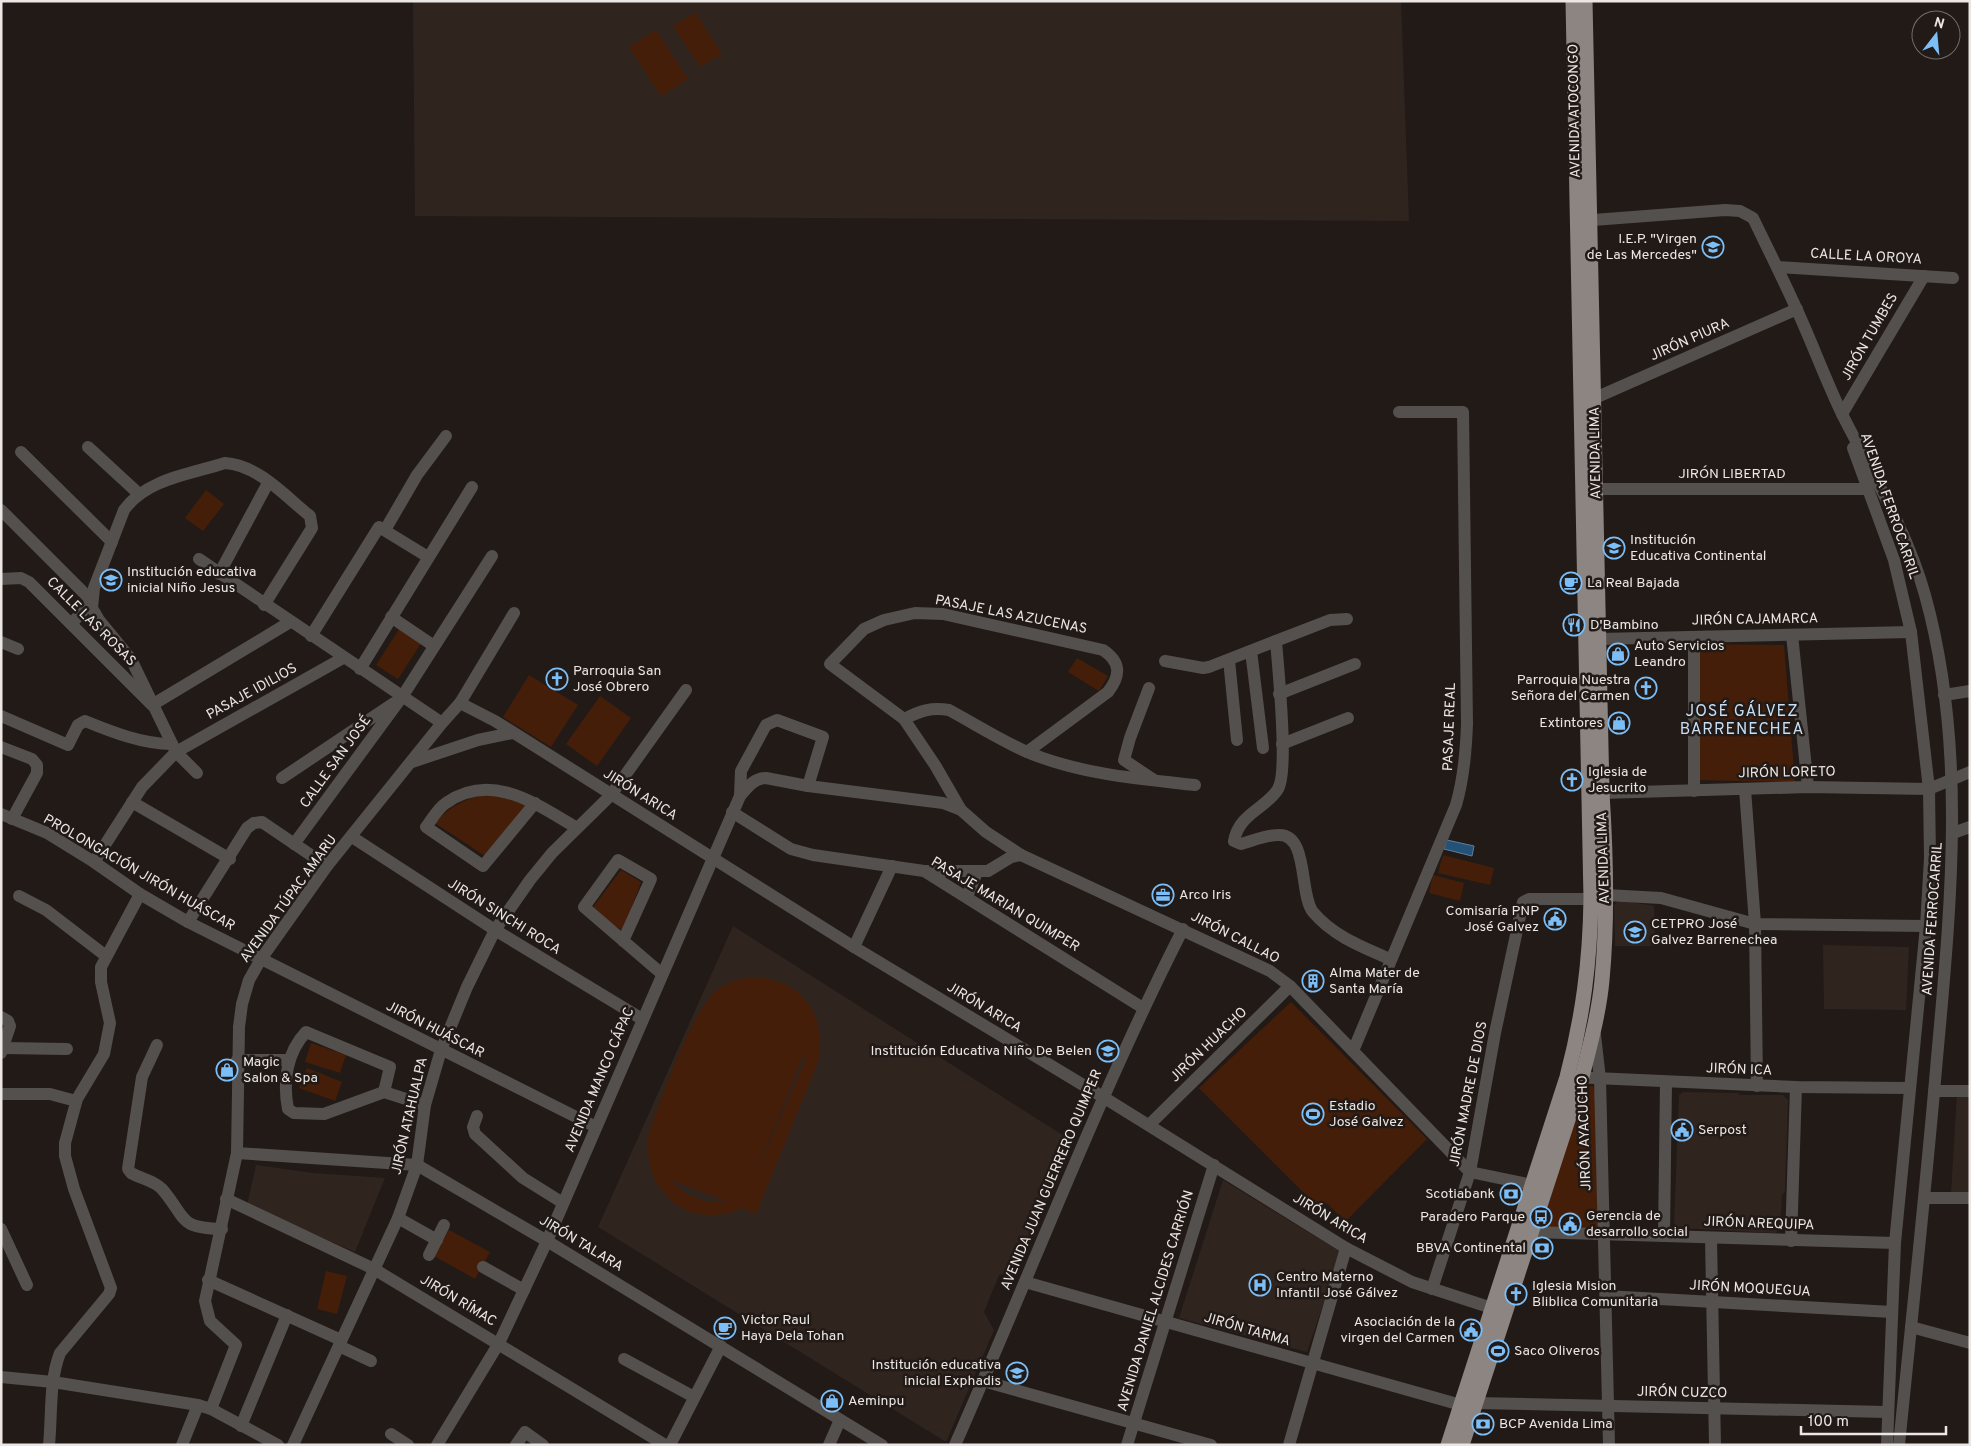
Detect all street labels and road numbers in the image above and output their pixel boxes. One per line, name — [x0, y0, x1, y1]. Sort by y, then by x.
street label: AVENIDA ATOCONGO — [1565, 44, 1585, 178]
street label: CALLE LA OROYA — [1810, 246, 1922, 268]
street label: JIRÓN TUMBES — [1837, 290, 1902, 384]
street label: JIRÓN PIURA — [1647, 314, 1732, 365]
street label: AVENIDA LIMA — [1587, 407, 1605, 499]
street label: AVENIDA FERROCARRIL — [1856, 431, 1922, 582]
street label: JIRÓN LIBERTAD — [1678, 465, 1786, 483]
street label: CALLE LAS ROSAS — [43, 574, 139, 670]
street label: PASAJE LAS AZUCENAS — [933, 592, 1089, 638]
street label: JIRÓN CAJAMARCA — [1692, 609, 1818, 630]
street label: PASAJE IDILIOS — [204, 660, 300, 724]
street label: PASAJE REAL — [1440, 682, 1460, 771]
street label: CALLE SAN JOSÉ — [296, 712, 375, 812]
street label: JIRÓN LORETO — [1738, 763, 1836, 782]
street label: JIRÓN ARICA — [600, 765, 681, 825]
street label: PROLONGACIÓN JIRÓN HUÁSCAR — [40, 810, 238, 935]
street label: AVENIDA LIMA — [1594, 811, 1614, 905]
street label: AVENIDA TÚPAC AMARU — [236, 831, 341, 966]
street label: AVENIDA FERROCARRIL — [1919, 842, 1947, 996]
street label: PASAJE MARIAN QUIMPER — [928, 854, 1082, 956]
street label: JIRÓN SINCHI ROCA — [444, 874, 564, 959]
street label: JIRÓN CALLAO — [1188, 907, 1283, 968]
street label: JIRÓN ARICA — [943, 978, 1025, 1037]
street label: JIRÓN HUÁSCAR — [383, 997, 487, 1062]
street label: JIRÓN HUACHO — [1166, 1003, 1251, 1086]
street label: AVENIDA MANCO CÁPAC — [561, 1004, 638, 1155]
street label: JIRÓN MADRE DE DIOS — [1446, 1020, 1491, 1168]
street label: JIRÓN ATAHUALPA — [387, 1055, 432, 1176]
street label: JIRÓN ICA — [1706, 1059, 1772, 1080]
street label: AVENIDA JUAN GUERRERO QUIMPER — [998, 1067, 1106, 1293]
street label: JIRÓN AYACUCHO — [1573, 1075, 1596, 1191]
street label: AVENIDA DANIEL ALCIDES CARRIÓN — [1113, 1188, 1198, 1414]
street label: JIRÓN ARICA — [1289, 1189, 1371, 1248]
street label: JIRÓN TALARA — [536, 1211, 627, 1276]
street label: JIRÓN AREQUIPA — [1703, 1213, 1815, 1234]
street label: JIRÓN RÍMAC — [417, 1271, 500, 1330]
street label: JIRÓN MOQUEGUA — [1689, 1276, 1811, 1301]
street label: JIRÓN TARMA — [1202, 1309, 1292, 1350]
street label: JIRÓN CUZCO — [1637, 1383, 1727, 1402]

